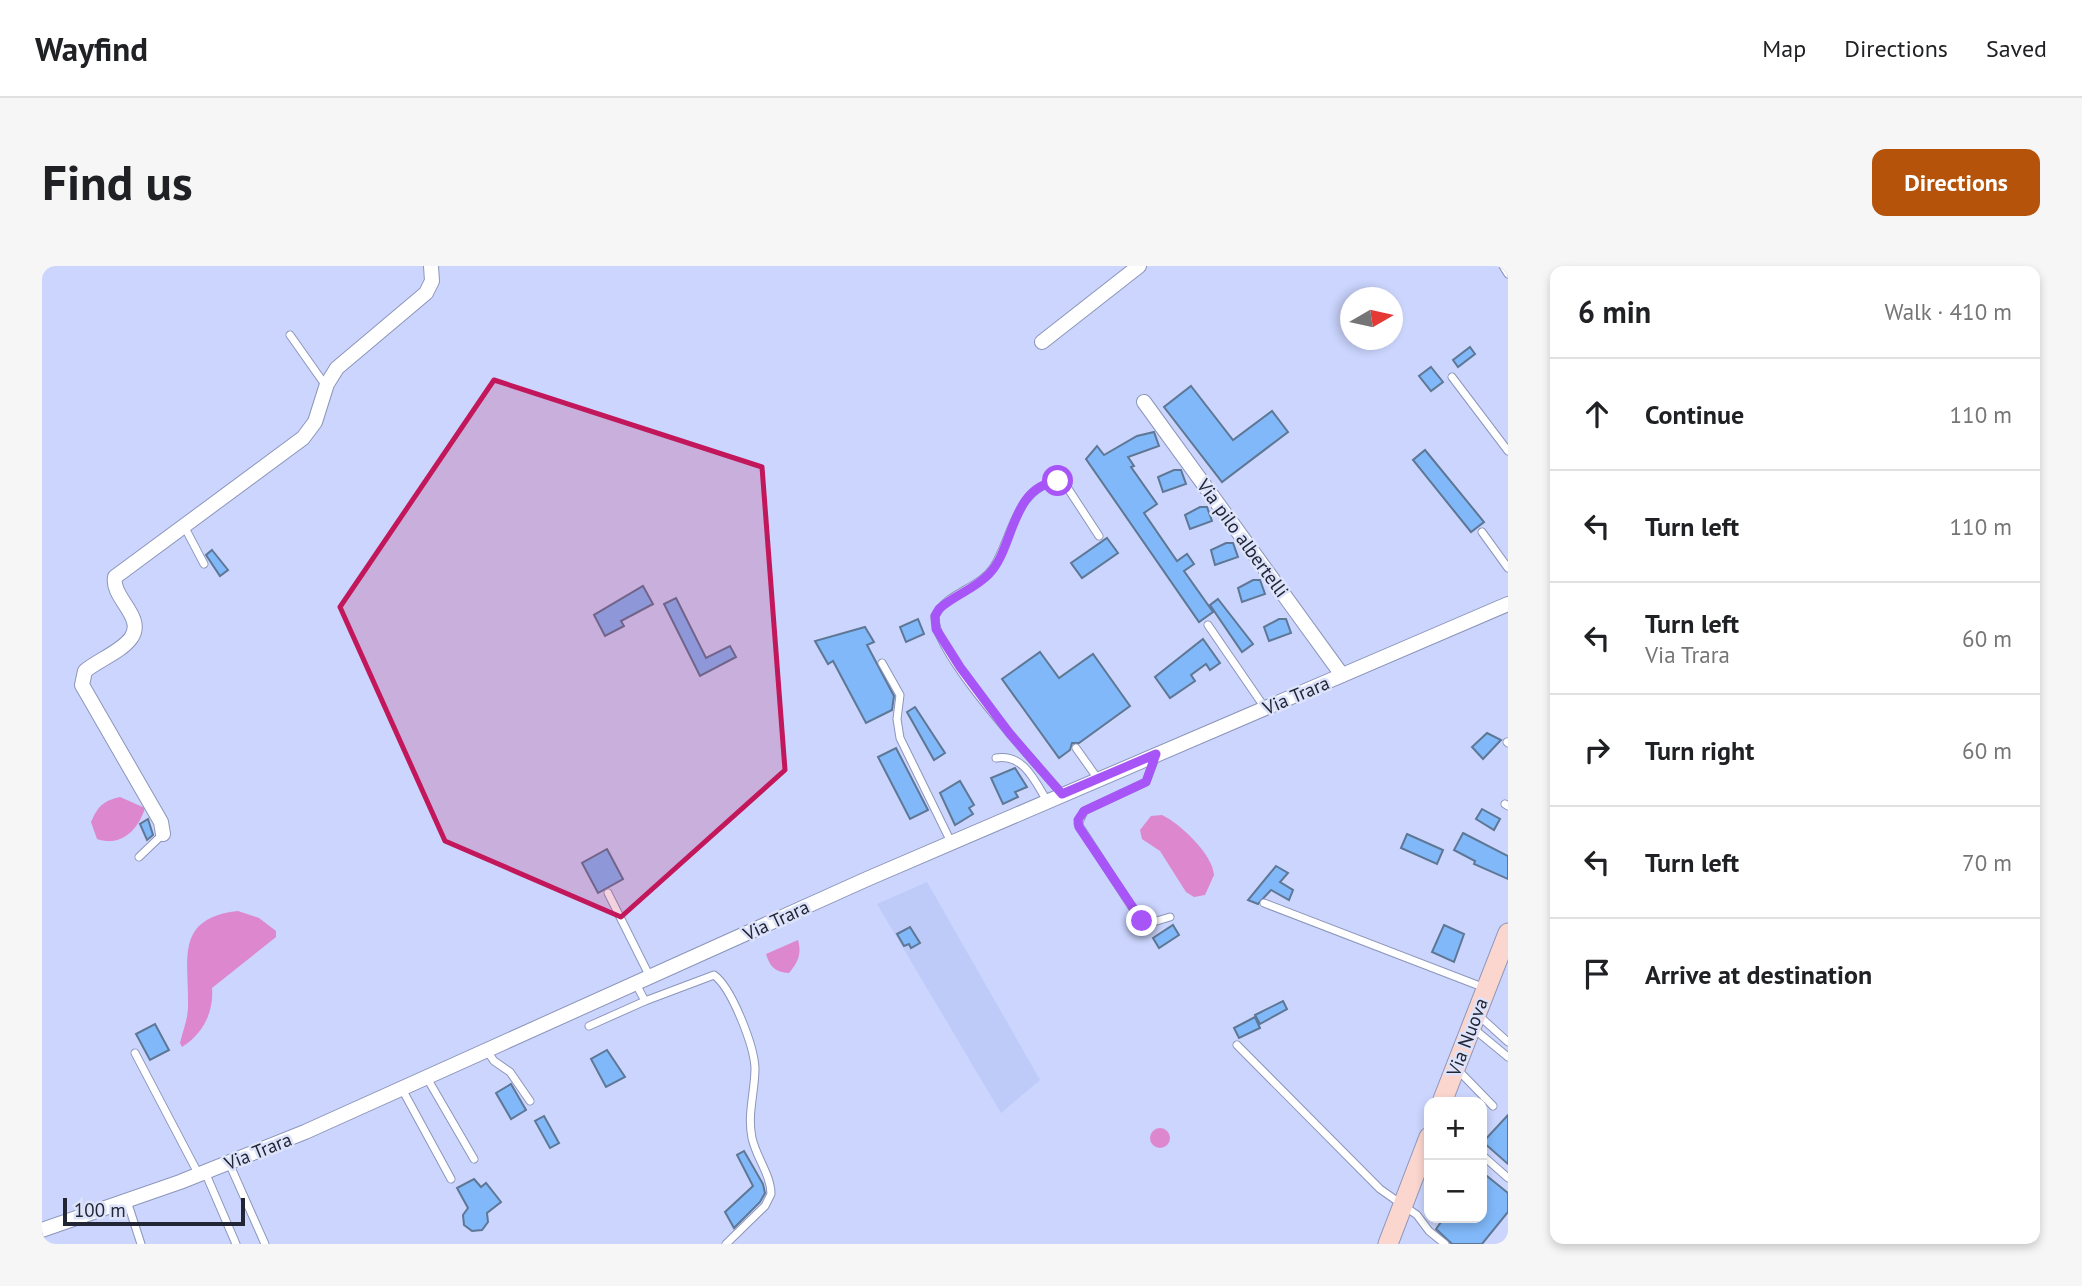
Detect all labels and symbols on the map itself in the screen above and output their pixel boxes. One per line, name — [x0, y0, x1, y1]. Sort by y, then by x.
north arrow — [1340, 287, 1403, 350]
route start — [1042, 465, 1073, 496]
street label: Via pilo albertelli — [1191, 473, 1294, 602]
street label: Via Trara — [1258, 670, 1333, 720]
street label: Via Trara — [738, 894, 813, 946]
route end — [1126, 905, 1157, 936]
street label: Via Nuova — [1441, 994, 1493, 1080]
street label: Via Trara — [220, 1127, 295, 1176]
scale bar — [63, 1195, 245, 1227]

